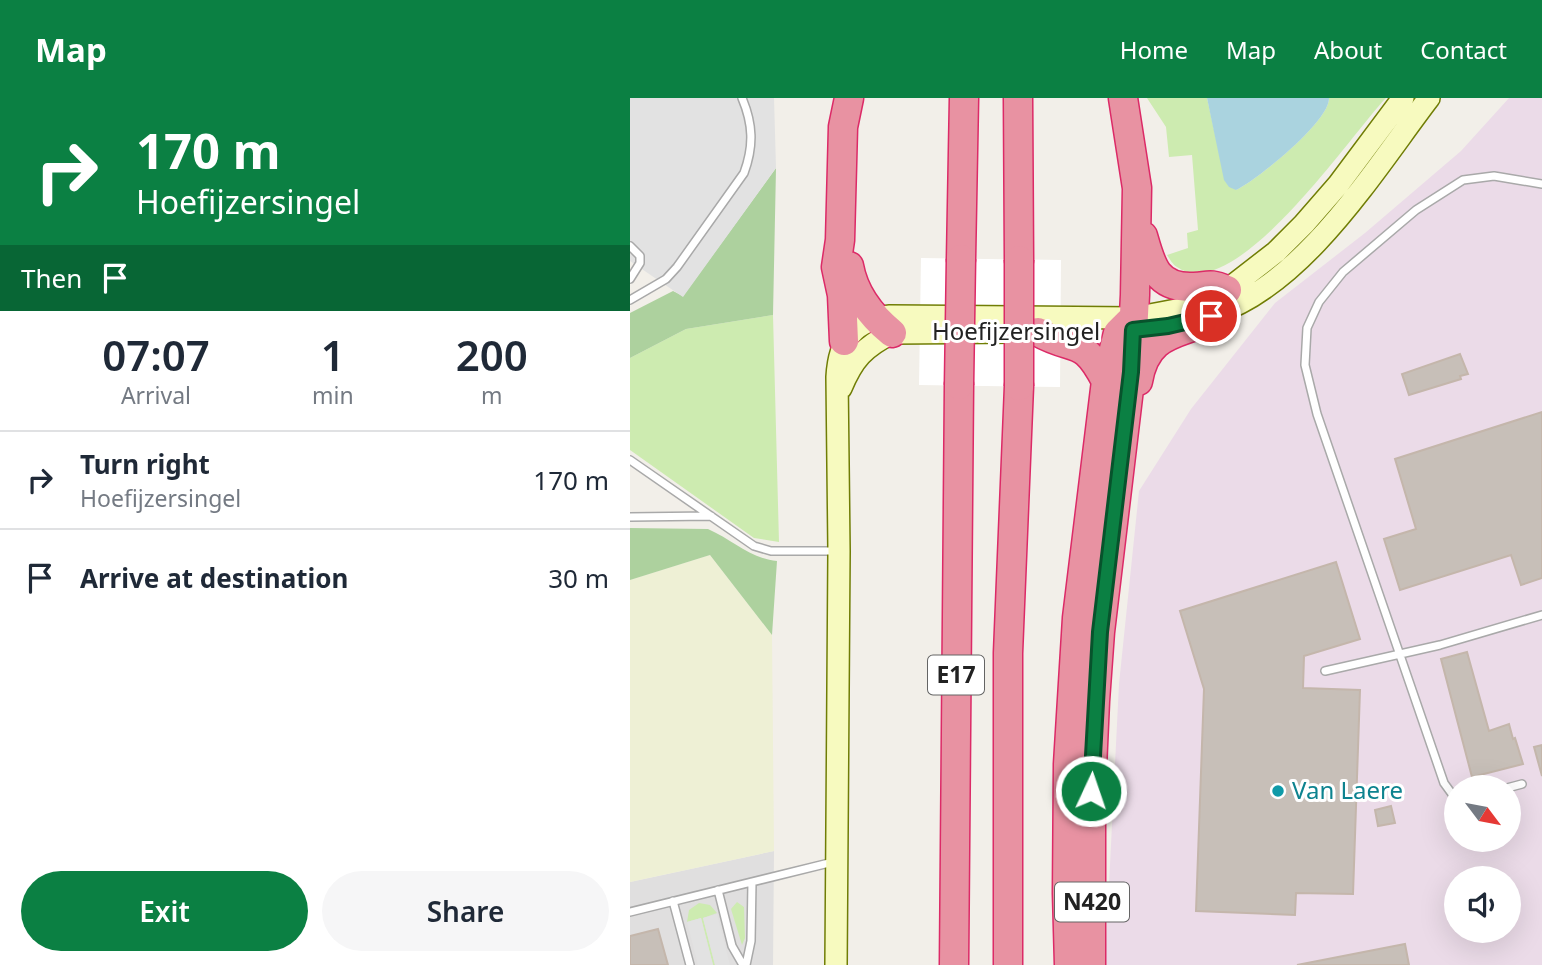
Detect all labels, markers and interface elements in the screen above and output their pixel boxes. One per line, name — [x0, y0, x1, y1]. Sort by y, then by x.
text: Map — [35, 27, 107, 72]
text: Home — [1120, 33, 1188, 66]
text: Map — [1226, 33, 1276, 66]
text: About — [1314, 33, 1382, 66]
text: Contact — [1420, 33, 1507, 66]
text: 170 m — [136, 117, 281, 183]
icon: right — [21, 126, 112, 217]
text: Hoefijzersingel — [136, 180, 360, 223]
icon: arrive — [96, 259, 134, 297]
text: Then — [21, 260, 82, 296]
pin — [1181, 286, 1241, 346]
icon: arrive — [1192, 297, 1230, 335]
street label: Hoefijzersingel — [932, 314, 1100, 347]
text: 07:07 — [102, 326, 210, 383]
text: 1 — [321, 326, 345, 383]
text: 200 — [456, 326, 528, 383]
text: Arrival — [121, 379, 191, 411]
text: min — [312, 379, 354, 411]
text: m — [481, 379, 503, 411]
text: Turn right — [80, 446, 210, 482]
icon: right — [21, 461, 59, 499]
text: 170 m — [533, 462, 609, 498]
text: Hoefijzersingel — [80, 482, 241, 514]
icon: arrive — [21, 559, 59, 597]
text: Arrive at destination — [80, 560, 349, 596]
text: 30 m — [548, 560, 609, 596]
road number: E17 — [928, 656, 984, 694]
position arrow — [1054, 754, 1128, 828]
place label: Van Laere — [1292, 773, 1403, 806]
north arrow — [1444, 775, 1521, 852]
map controls — [1444, 775, 1521, 943]
marker: Van Laere — [1270, 783, 1286, 799]
button: sound — [1444, 866, 1521, 943]
button: Exit — [21, 871, 308, 951]
button: Share — [322, 871, 609, 951]
road number: N420 — [1055, 882, 1129, 922]

